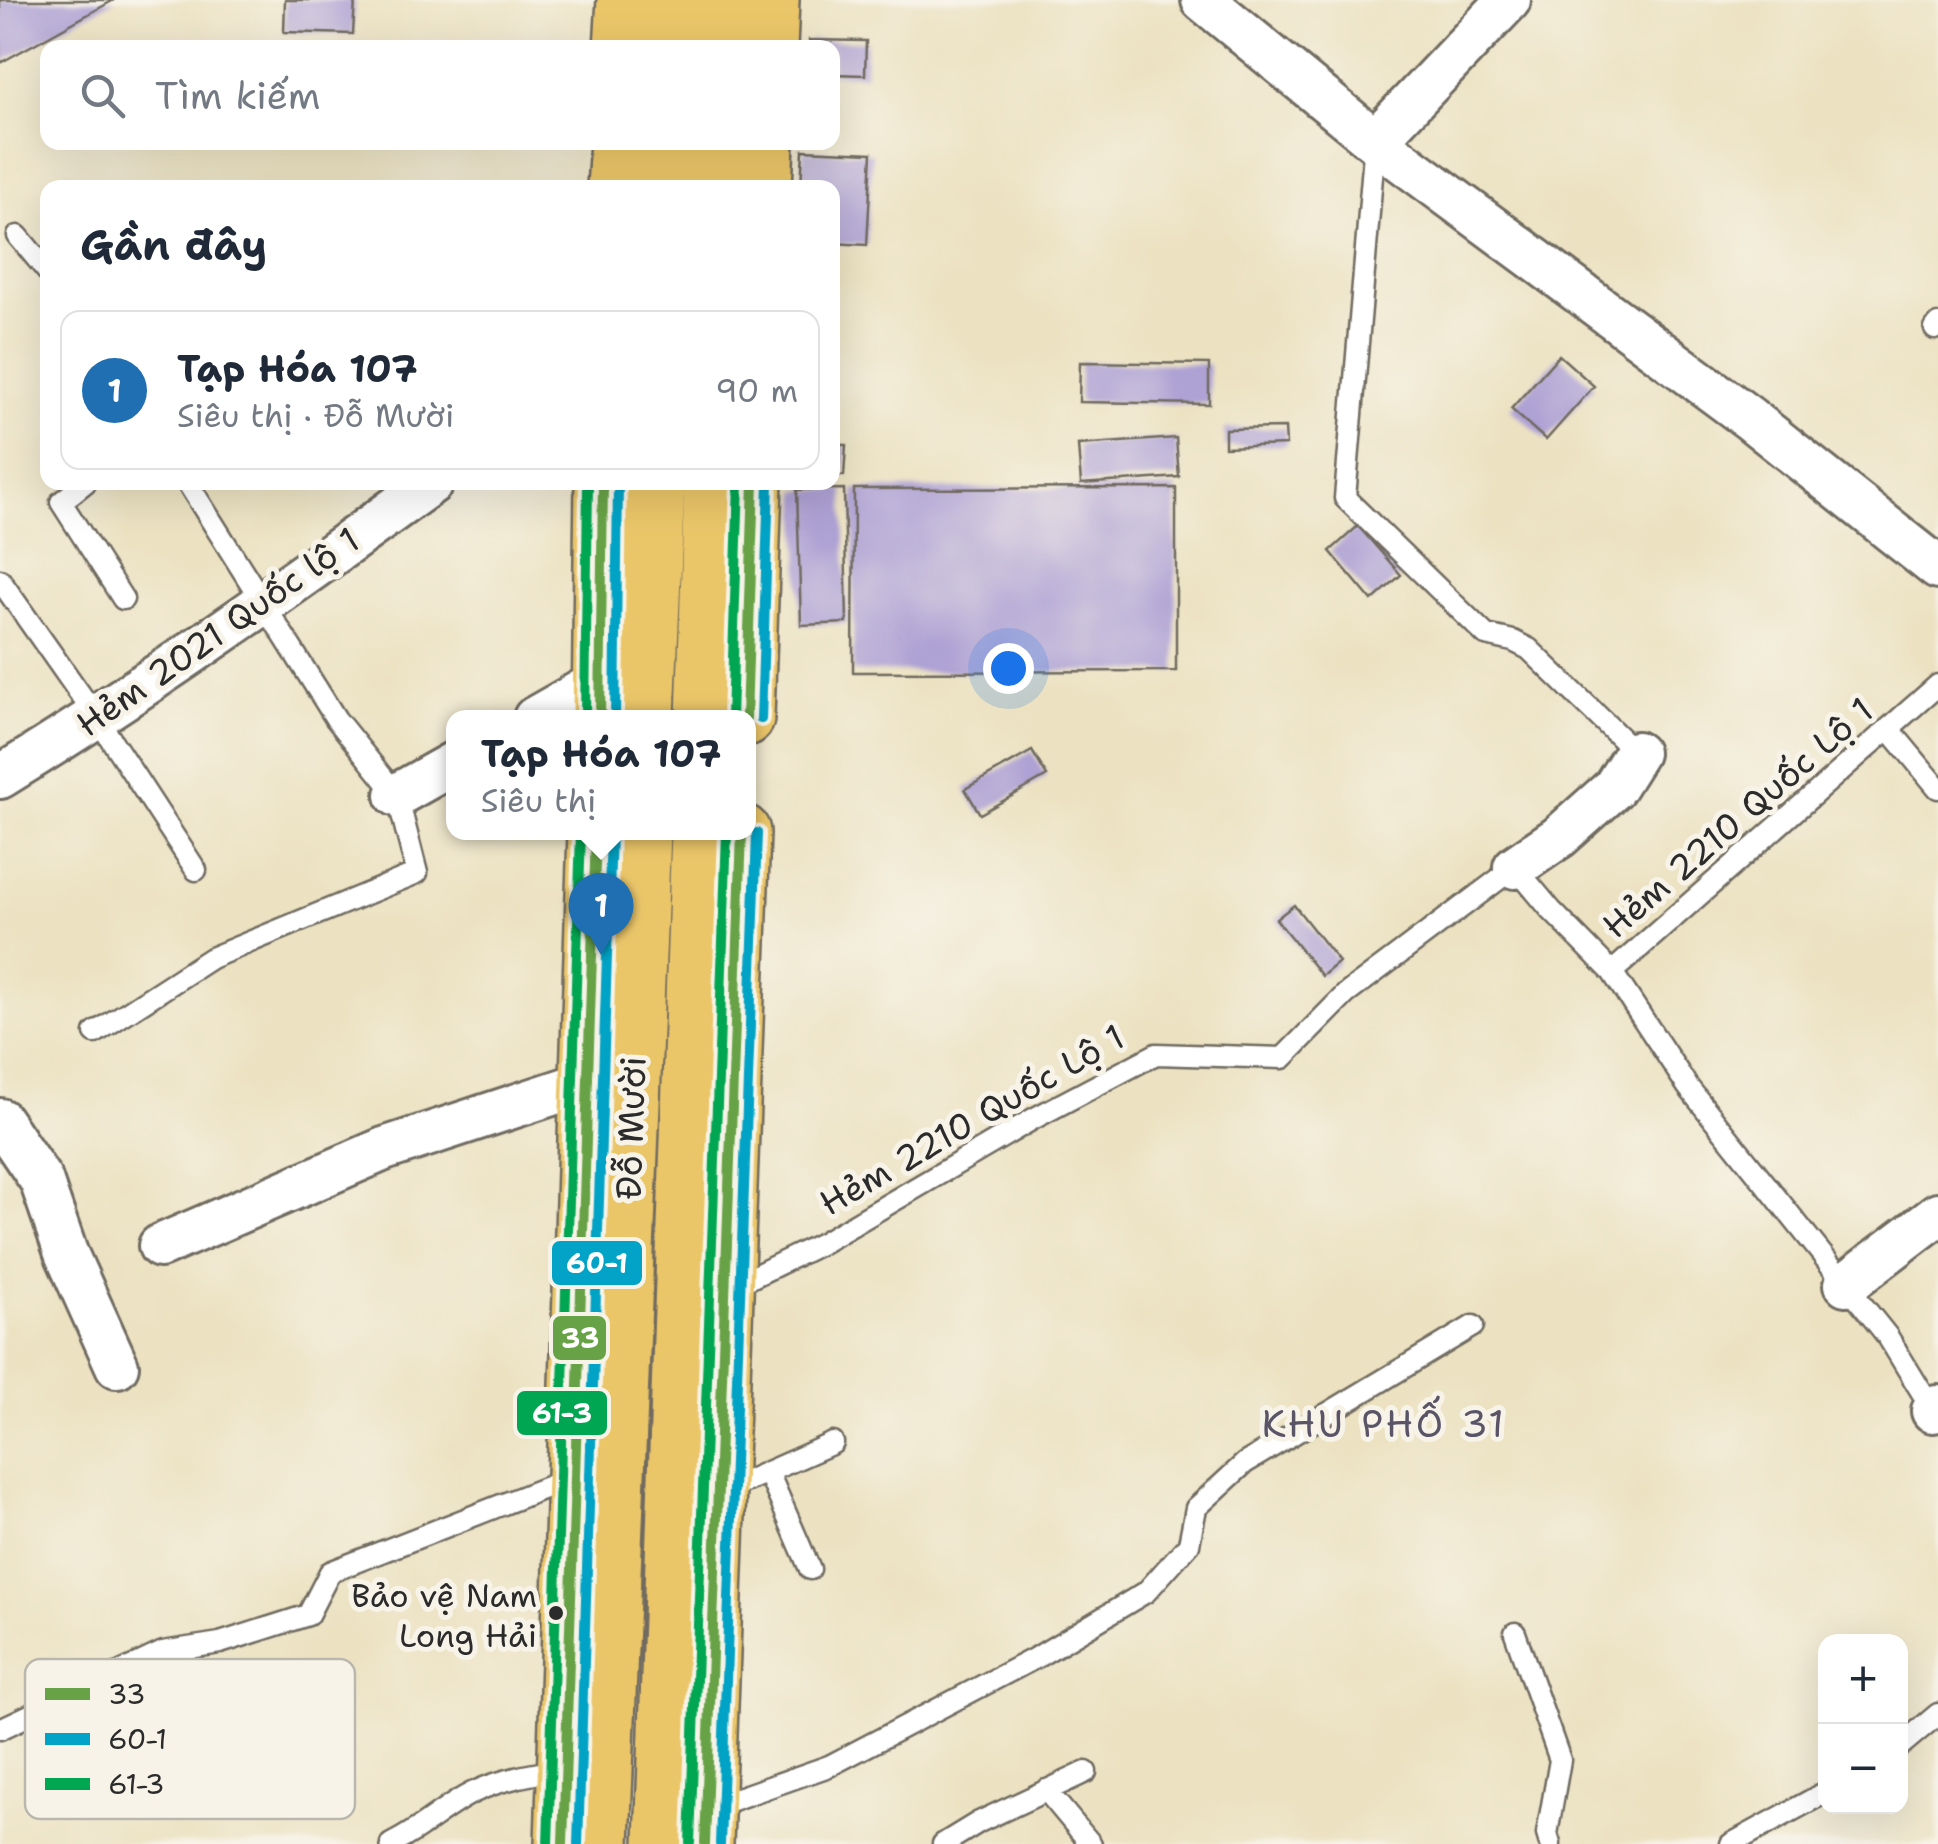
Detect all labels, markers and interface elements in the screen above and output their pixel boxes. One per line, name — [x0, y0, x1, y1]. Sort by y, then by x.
search box — [40, 40, 840, 150]
icon: search — [75, 68, 130, 123]
text: Tìm kiếm — [155, 70, 320, 121]
text: Gần đây — [80, 217, 267, 273]
text: Tạp Hóa 107 — [177, 343, 418, 394]
text: 1 — [107, 369, 122, 412]
text: 90 m — [715, 369, 798, 412]
text: Siêu thị · Đỗ Mười — [177, 394, 454, 437]
street label: Hẻm 2021 Quốc lộ 1 — [67, 516, 369, 747]
your location — [983, 643, 1034, 694]
street label: Hẻm 2210 Quốc Lộ 1 — [1592, 687, 1883, 948]
popup — [446, 710, 756, 840]
text: Tạp Hóa 107 — [481, 728, 721, 779]
text: Siêu thị — [481, 779, 596, 822]
pin: 1 — [568, 872, 634, 955]
street label: Hẻm 2210 Quốc Lộ 1 — [811, 1013, 1133, 1226]
street label: Đỗ Mười — [605, 1056, 656, 1200]
line badge: 60-1 — [550, 1239, 644, 1287]
text: 60-1 — [566, 1244, 628, 1282]
line badge: 33 — [551, 1314, 608, 1362]
text: 33 — [561, 1319, 599, 1357]
line badge: 61-3 — [515, 1389, 609, 1437]
text: 61-3 — [532, 1394, 592, 1432]
district label: KHU PHỐ 31 — [1261, 1395, 1507, 1449]
place label: Bảo vệ Nam Long Hải — [351, 1574, 537, 1657]
marker: Bảo vệ Nam Long Hải — [546, 1603, 566, 1623]
map controls — [1818, 1634, 1908, 1814]
button: + — [1818, 1634, 1908, 1724]
legend — [25, 1659, 355, 1819]
text: 33 — [108, 1675, 146, 1713]
text: 60-1 — [108, 1720, 167, 1758]
button: − — [1818, 1724, 1908, 1814]
text: 61-3 — [108, 1765, 165, 1803]

